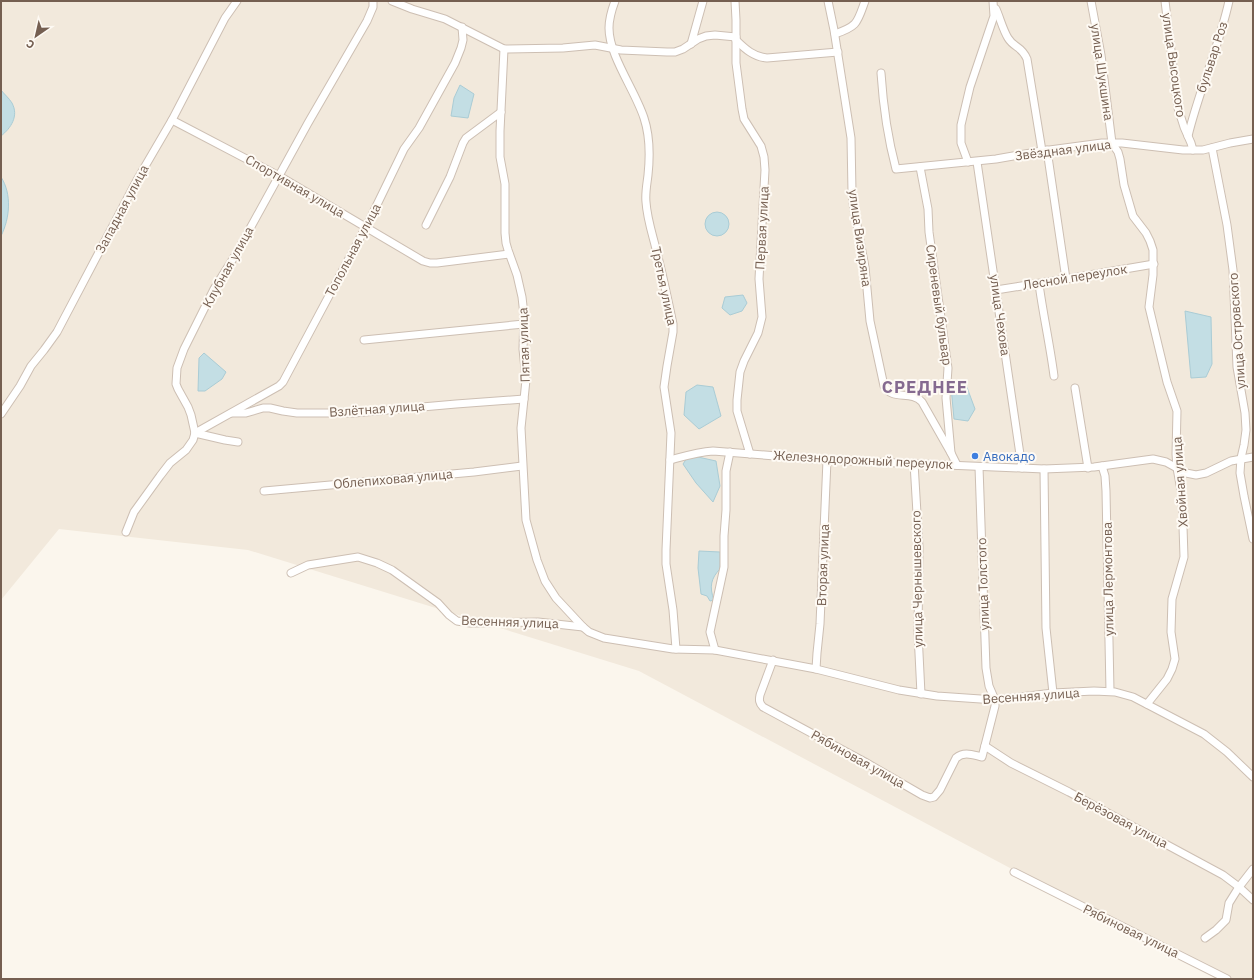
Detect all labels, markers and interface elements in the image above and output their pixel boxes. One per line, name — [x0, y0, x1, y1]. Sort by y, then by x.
street label: улица Высоцкого — [1158, 12, 1190, 118]
north arrow — [16, 16, 56, 56]
street label: бульвар Роз — [1193, 19, 1231, 95]
street label: улица Шукшина — [1087, 22, 1117, 122]
text: С — [24, 36, 37, 52]
street label: Звёздная улица — [1014, 136, 1112, 164]
street label: Спортивная улица — [242, 151, 348, 221]
street label: Западная улица — [92, 162, 152, 256]
street label: Первая улица — [751, 186, 773, 270]
street label: улица Визиряна — [845, 188, 875, 288]
street label: Топольная улица — [321, 200, 385, 300]
street label: Клубная улица — [199, 223, 257, 311]
street label: Сиреневый бульвар — [922, 243, 956, 367]
street label: Третья улица — [647, 245, 681, 327]
street label: Лесной переулок — [1022, 260, 1128, 294]
street label: улица Островского — [1224, 272, 1250, 390]
street label: улица Чехова — [986, 273, 1014, 357]
street label: Пятая улица — [514, 307, 534, 383]
district label: СРЕДНЕЕ — [882, 376, 968, 398]
street label: Взлётная улица — [329, 397, 425, 421]
street label: Хвойная улица — [1168, 436, 1192, 528]
street label: Железнодорожный переулок — [773, 447, 953, 473]
place label: Авокадо — [983, 448, 1035, 465]
marker: Авокадо — [970, 451, 980, 461]
street label: Облепиховая улица — [333, 465, 454, 493]
street label: улица Чернышевского — [907, 510, 927, 648]
street label: улица Лермонтова — [1099, 522, 1117, 636]
street label: Вторая улица — [813, 524, 833, 606]
street label: улица Толстого — [973, 537, 993, 631]
street label: Весенняя улица — [461, 612, 559, 632]
street label: Весенняя улица — [982, 684, 1080, 708]
street label: Рябиновая улица — [808, 726, 908, 792]
street label: Берёзовая улица — [1071, 788, 1171, 852]
street label: Рябиновая улица — [1080, 900, 1182, 962]

